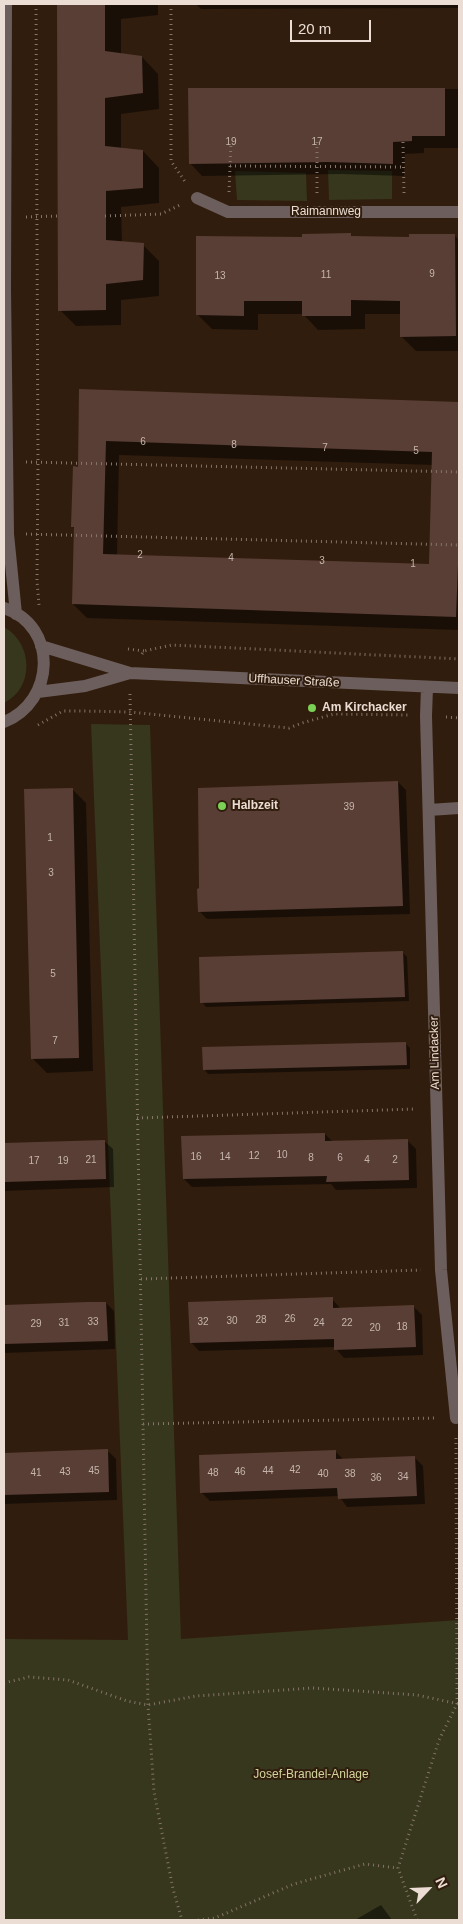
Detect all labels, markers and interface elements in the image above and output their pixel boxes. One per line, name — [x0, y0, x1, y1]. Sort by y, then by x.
scale bar — [293, 10, 374, 42]
text: 20 m — [298, 20, 331, 37]
house number: 19 — [225, 136, 237, 148]
house number: 17 — [311, 136, 323, 148]
street label: Raimannweg — [291, 205, 361, 219]
house number: 9 — [429, 268, 435, 280]
house number: 11 — [321, 269, 331, 281]
house number: 13 — [214, 270, 226, 282]
house number: 6 — [140, 436, 146, 448]
house number: 8 — [231, 439, 237, 451]
house number: 7 — [322, 442, 328, 454]
house number: 5 — [413, 445, 419, 457]
house number: 2 — [137, 549, 143, 561]
house number: 4 — [228, 552, 234, 564]
house number: 3 — [319, 555, 325, 567]
house number: 1 — [410, 558, 416, 570]
street label: Uffhauser Straße — [248, 671, 340, 691]
place label: Am Kirchacker — [322, 701, 407, 715]
marker: Am Kirchacker — [306, 702, 318, 714]
place label: Halbzeit — [232, 799, 278, 813]
marker: Halbzeit — [216, 800, 228, 812]
house number: 39 — [343, 801, 355, 813]
house number: 1 — [47, 832, 53, 844]
house number: 3 — [48, 867, 54, 879]
house number: 5 — [50, 968, 56, 980]
street label: Am Lindacker — [427, 1016, 443, 1090]
house number: 7 — [52, 1035, 58, 1047]
house number: 10 — [276, 1149, 288, 1161]
house number: 12 — [248, 1150, 260, 1162]
house number: 16 — [190, 1151, 202, 1163]
house number: 14 — [219, 1151, 231, 1163]
house number: 8 — [308, 1152, 314, 1164]
house number: 6 — [337, 1152, 343, 1164]
house number: 21 — [85, 1154, 97, 1166]
house number: 4 — [364, 1154, 370, 1166]
house number: 2 — [392, 1154, 398, 1166]
house number: 17 — [28, 1155, 40, 1167]
house number: 19 — [57, 1155, 69, 1167]
house number: 26 — [284, 1313, 296, 1325]
house number: 28 — [255, 1314, 267, 1326]
house number: 30 — [226, 1315, 238, 1327]
house number: 33 — [87, 1316, 99, 1328]
house number: 32 — [197, 1316, 209, 1328]
house number: 31 — [58, 1317, 70, 1329]
house number: 24 — [313, 1317, 325, 1329]
house number: 22 — [341, 1317, 353, 1329]
house number: 29 — [30, 1318, 42, 1330]
house number: 18 — [396, 1321, 408, 1333]
house number: 20 — [369, 1322, 381, 1334]
house number: 42 — [289, 1464, 301, 1476]
house number: 45 — [88, 1465, 100, 1477]
house number: 44 — [262, 1465, 274, 1477]
house number: 43 — [59, 1466, 71, 1478]
house number: 46 — [234, 1466, 246, 1478]
house number: 41 — [30, 1467, 42, 1479]
house number: 48 — [207, 1467, 219, 1479]
house number: 40 — [317, 1468, 329, 1480]
house number: 38 — [344, 1468, 356, 1480]
house number: 34 — [397, 1471, 409, 1483]
house number: 36 — [370, 1472, 382, 1484]
park label: Josef-Brandel-Anlage — [253, 1768, 369, 1782]
north arrow — [403, 1864, 453, 1914]
text: N — [432, 1875, 451, 1891]

